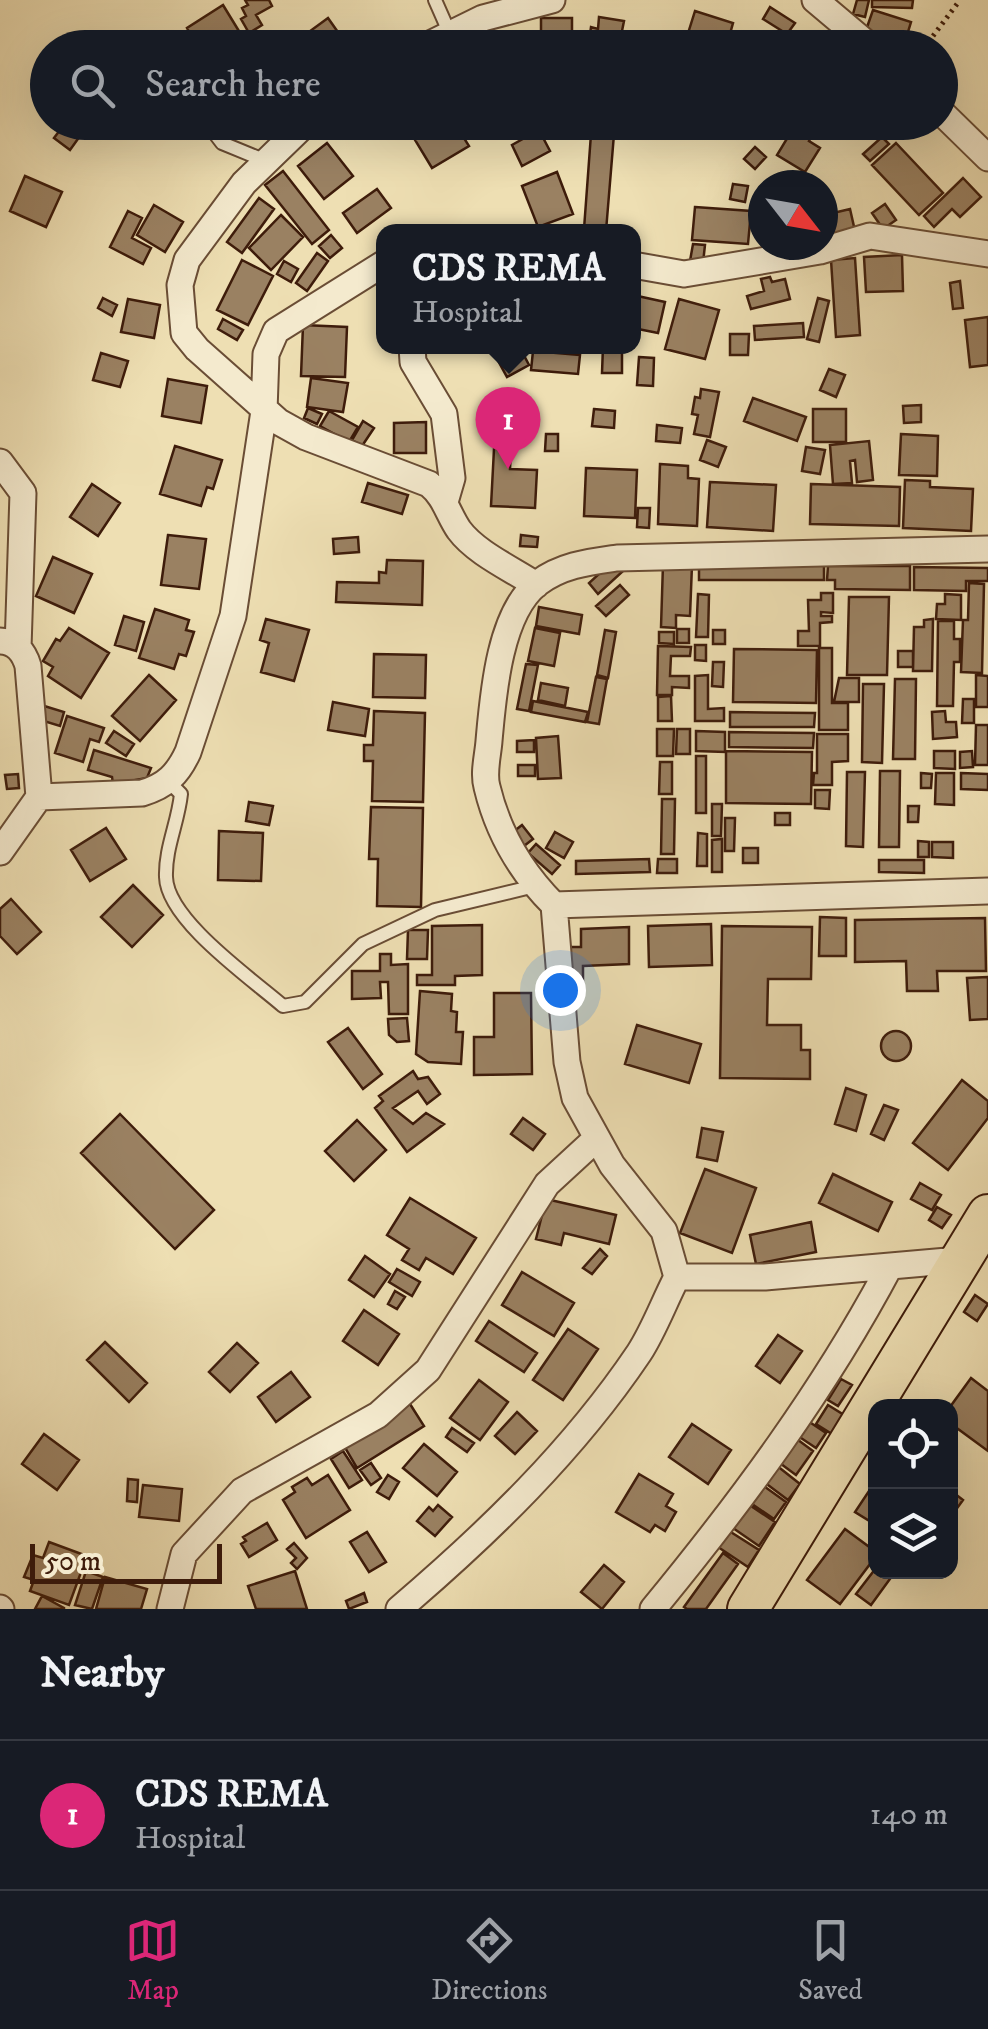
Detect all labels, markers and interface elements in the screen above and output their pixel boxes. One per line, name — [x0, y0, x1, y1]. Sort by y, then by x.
search box — [30, 30, 958, 140]
icon: search — [65, 58, 120, 113]
text: Search here — [145, 61, 321, 109]
north arrow — [748, 170, 838, 260]
popup — [376, 224, 641, 354]
text: CDS REMA — [412, 245, 605, 293]
text: Hospital — [412, 293, 522, 333]
pin: 1 — [476, 386, 540, 469]
your location — [535, 965, 586, 1016]
map controls — [868, 1399, 958, 1579]
button: locate — [868, 1399, 958, 1489]
button: layers — [868, 1489, 958, 1579]
scale bar — [30, 1539, 222, 1584]
text: 50 m — [45, 1544, 101, 1579]
text: Nearby — [40, 1648, 164, 1700]
text: CDS REMA — [135, 1771, 328, 1819]
text: 1 — [67, 1795, 78, 1835]
text: 140 m — [870, 1795, 948, 1835]
text: Hospital — [135, 1819, 245, 1859]
tab: Map — [125, 1913, 180, 2008]
tab: Directions — [431, 1913, 547, 2008]
tab: Saved — [798, 1913, 863, 2008]

